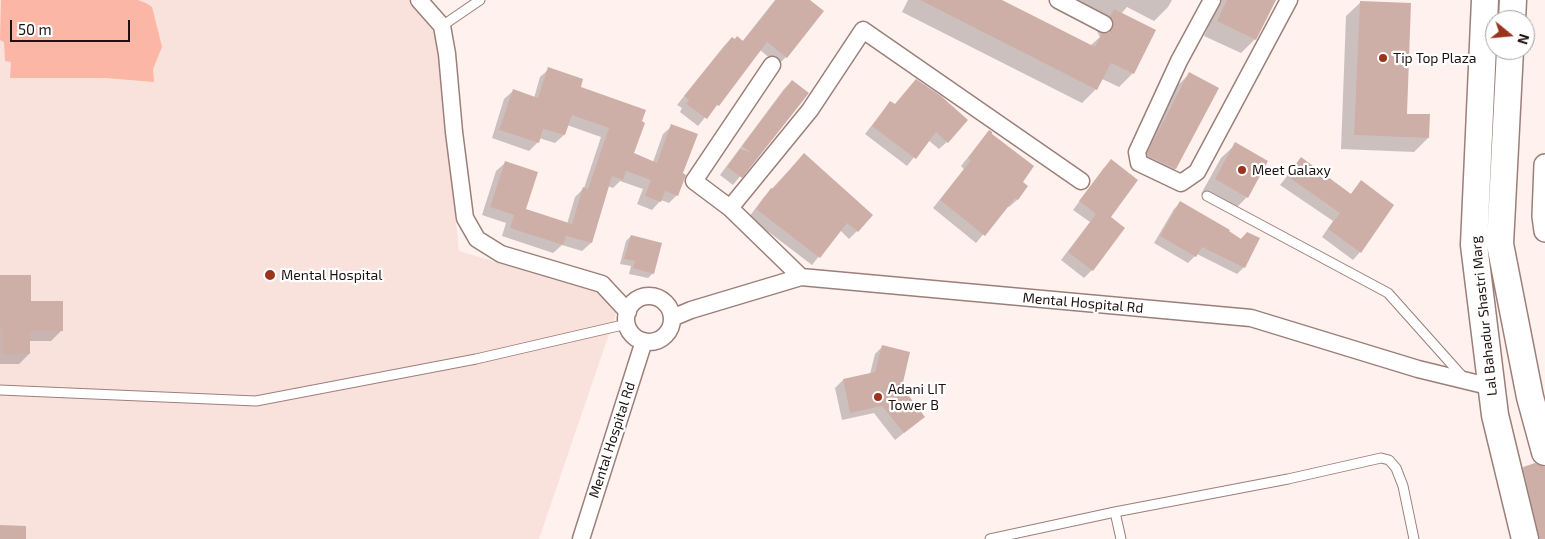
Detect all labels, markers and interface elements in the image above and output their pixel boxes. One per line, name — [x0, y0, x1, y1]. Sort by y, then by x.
scale bar — [12, 10, 132, 42]
north arrow — [1485, 10, 1535, 60]
text: 50 m — [18, 20, 52, 38]
text: N — [1514, 32, 1533, 47]
place label: Tip Top Plaza — [1393, 50, 1477, 66]
marker: Tip Top Plaza — [1377, 52, 1389, 64]
place label: Meet Galaxy — [1252, 162, 1331, 178]
marker: Meet Galaxy — [1236, 164, 1248, 176]
street label: Lal Bahadur Shastri Marg — [1467, 235, 1501, 397]
place label: Mental Hospital — [281, 267, 382, 283]
marker: Mental Hospital — [263, 268, 277, 282]
street label: Mental Hospital Rd — [1022, 289, 1144, 317]
street label: Mental Hospital Rd — [585, 380, 639, 500]
place label: Adani LIT Tower B — [888, 381, 946, 414]
marker: Adani LIT Tower B — [872, 391, 884, 403]

